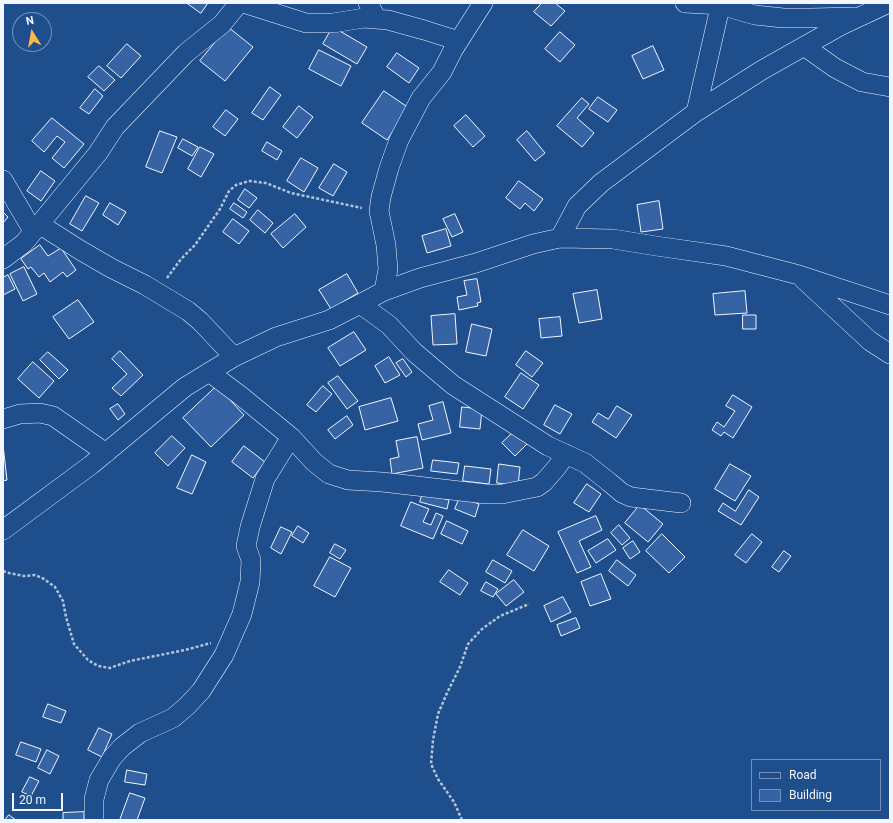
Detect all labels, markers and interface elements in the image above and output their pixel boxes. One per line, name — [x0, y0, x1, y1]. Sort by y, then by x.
north arrow — [12, 12, 52, 52]
text: N — [25, 14, 35, 28]
legend — [751, 759, 881, 811]
text: Road — [789, 768, 817, 782]
scale bar — [14, 785, 65, 811]
text: Building — [789, 788, 832, 802]
text: 20 m — [19, 793, 46, 807]

